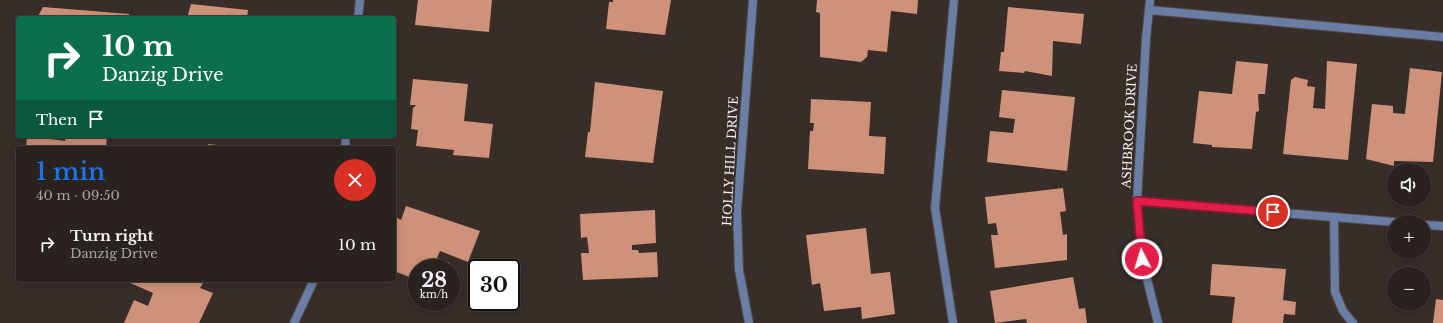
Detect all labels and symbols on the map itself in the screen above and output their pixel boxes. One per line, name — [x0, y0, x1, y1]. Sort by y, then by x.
street label: ASHBROOK DRIVE — [1118, 63, 1140, 190]
street label: HOLLY HILL DRIVE — [719, 95, 741, 226]
pin — [1256, 195, 1290, 229]
position arrow — [1121, 238, 1163, 280]
speed limit sign: 30 — [468, 259, 520, 311]

